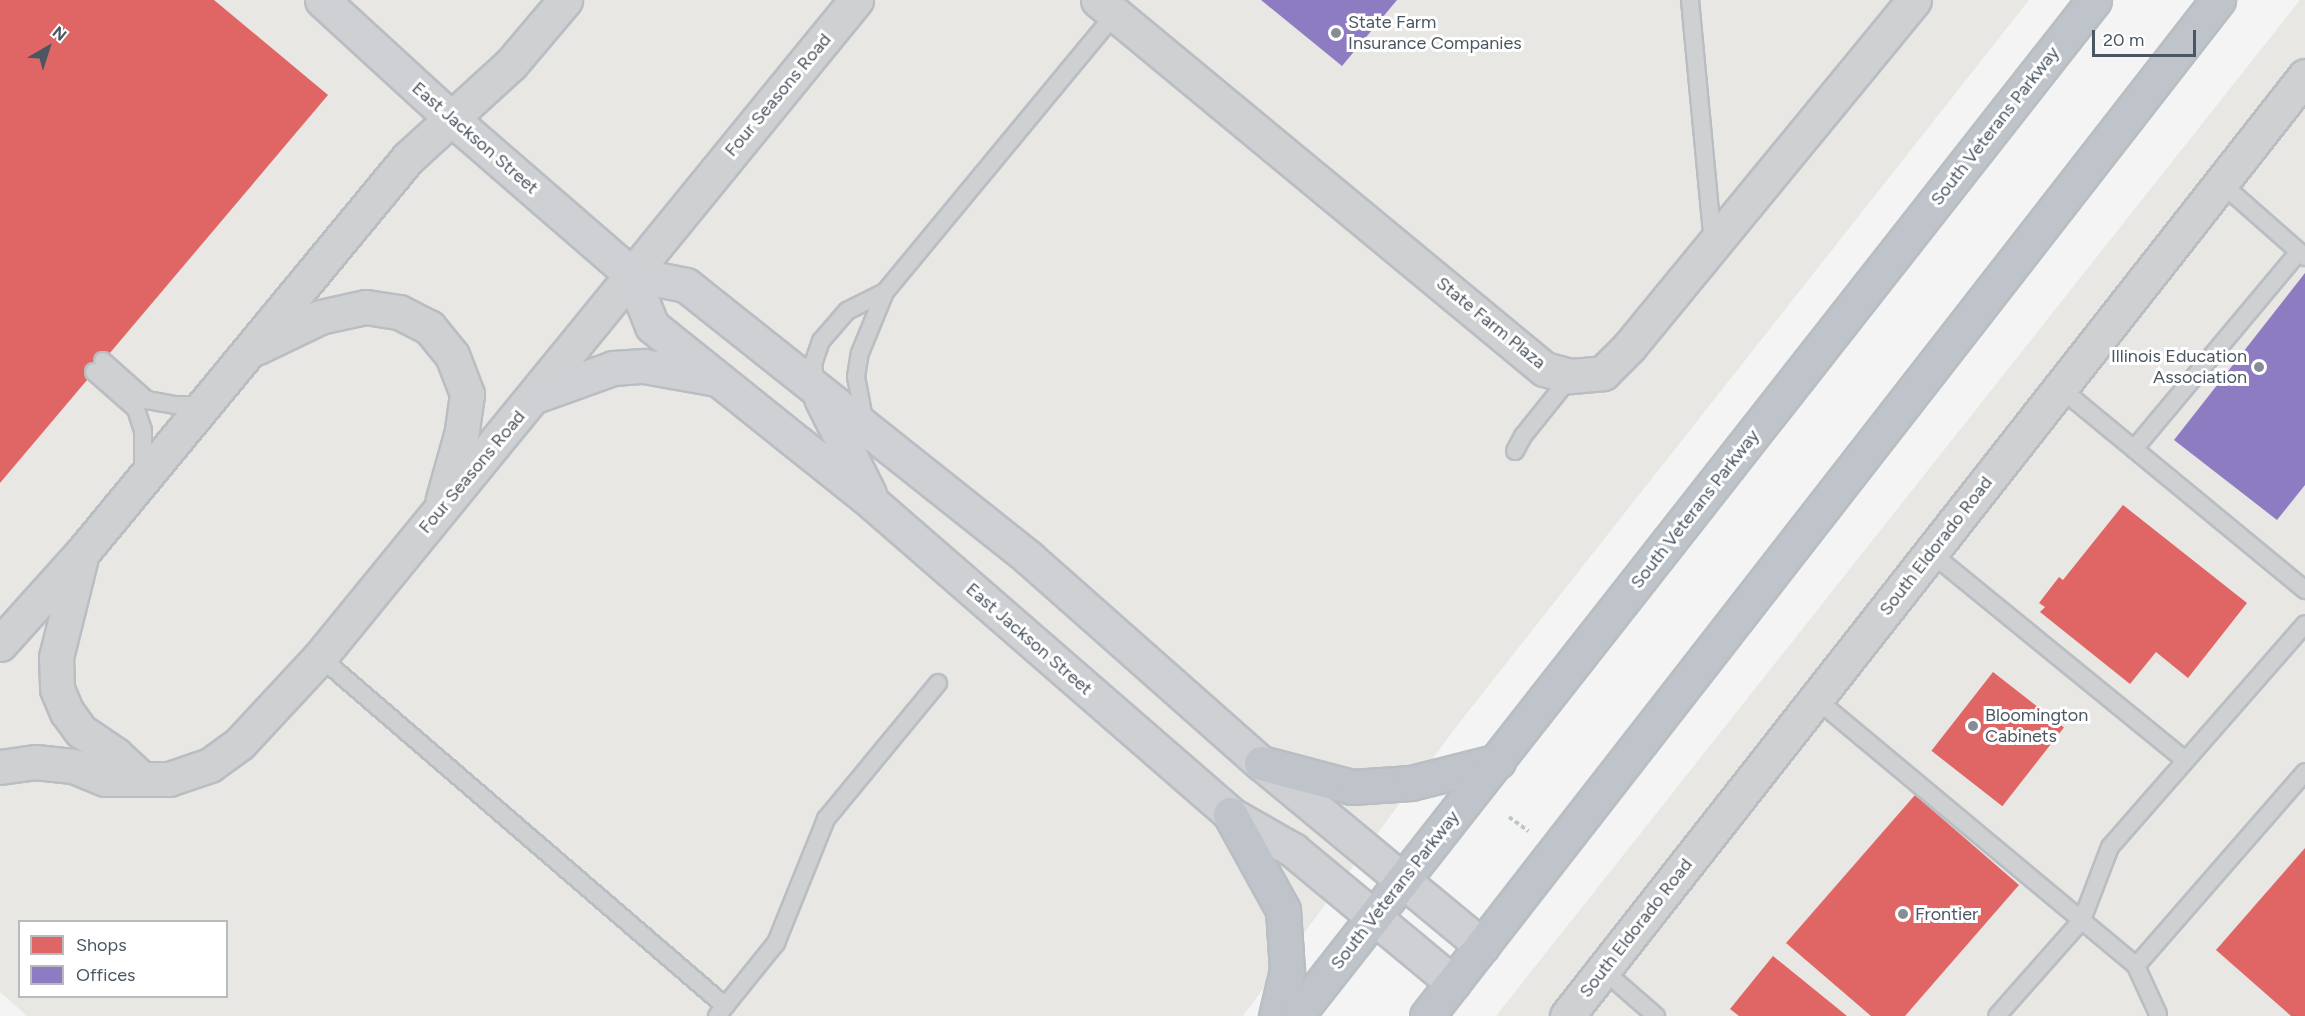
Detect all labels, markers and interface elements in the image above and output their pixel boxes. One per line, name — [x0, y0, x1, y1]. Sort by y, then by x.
place label: State Farm Insurance Companies — [1348, 12, 1522, 54]
north arrow — [18, 18, 78, 78]
scale bar — [2095, 18, 2198, 56]
text: N — [49, 22, 70, 45]
marker: State Farm Insurance Companies — [1329, 26, 1343, 40]
street label: Four Seasons Road — [720, 29, 836, 161]
text: 20 m — [2103, 29, 2144, 51]
street label: South Veterans Parkway — [1926, 42, 2064, 210]
street label: East Jackson Street — [407, 77, 543, 199]
street label: State Farm Plaza — [1432, 272, 1550, 374]
place label: Illinois Education Association — [2111, 346, 2247, 388]
marker: Illinois Education Association — [2252, 360, 2266, 374]
street label: Four Seasons Road — [414, 406, 530, 538]
street label: South Veterans Parkway — [1626, 425, 1764, 593]
street label: South Eldorado Road — [1875, 472, 1997, 620]
street label: East Jackson Street — [961, 578, 1097, 700]
place label: Bloomington Cabinets — [1985, 705, 2088, 748]
marker: Bloomington Cabinets — [1966, 719, 1980, 733]
street label: South Veterans Parkway — [1326, 806, 1464, 974]
street label: South Eldorado Road — [1575, 854, 1697, 1002]
place label: Frontier — [1915, 903, 1978, 925]
marker: Frontier — [1896, 907, 1910, 921]
legend — [18, 920, 228, 998]
text: Shops — [76, 934, 127, 956]
text: Offices — [76, 964, 135, 986]

